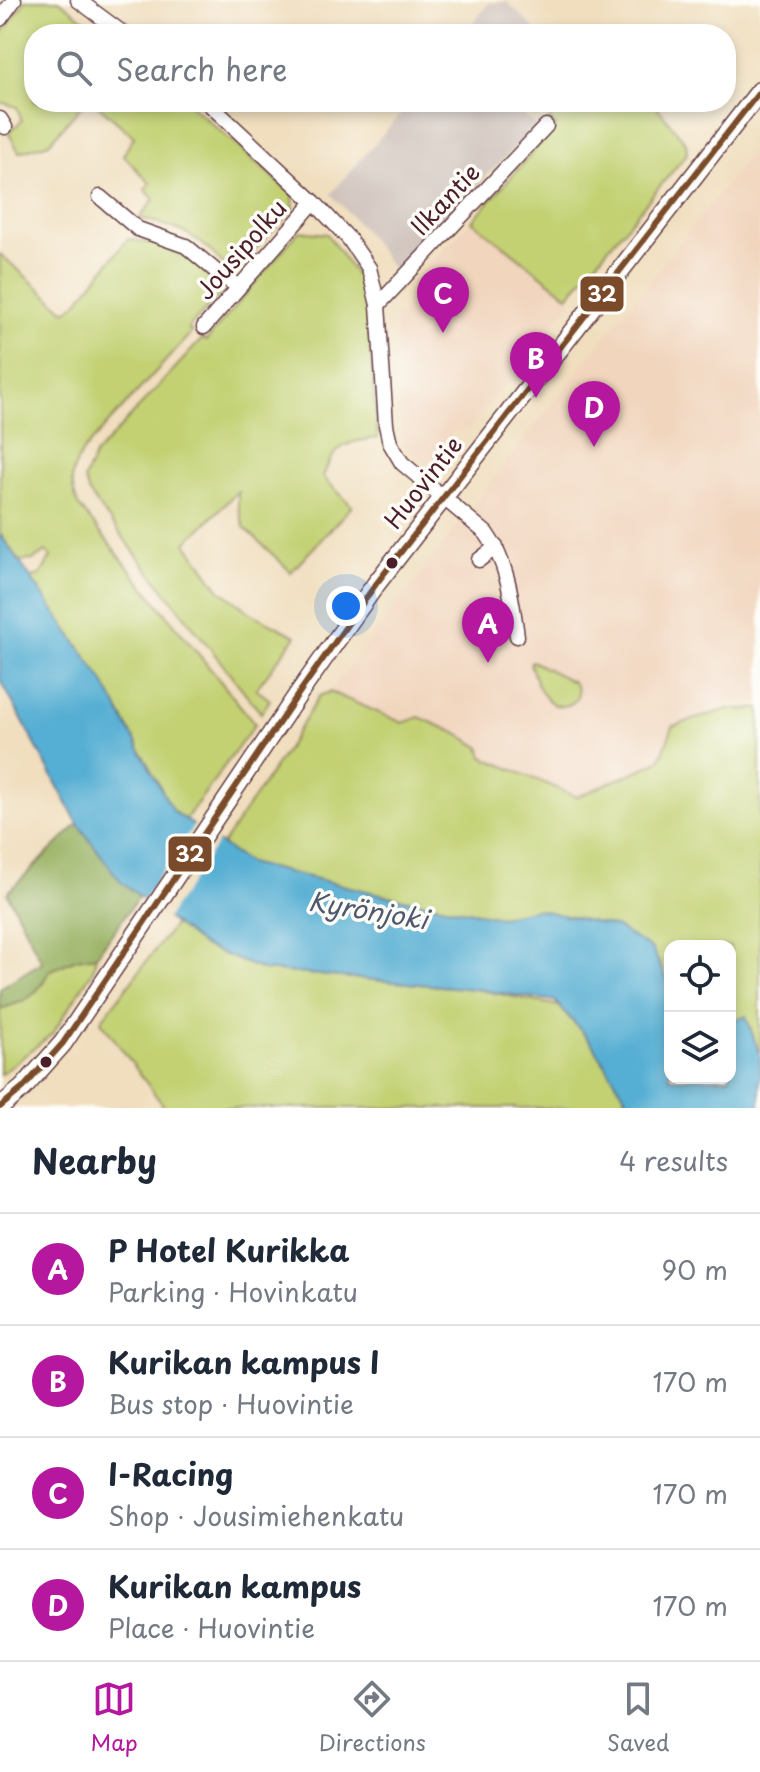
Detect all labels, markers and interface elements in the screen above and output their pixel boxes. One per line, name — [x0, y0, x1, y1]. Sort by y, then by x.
search box — [24, 24, 736, 112]
icon: search — [52, 46, 96, 90]
text: Search here — [116, 46, 288, 91]
street label: Ilkantie — [402, 154, 487, 243]
street label: Jousipolku — [187, 191, 294, 307]
pin: C — [417, 267, 469, 333]
line badge: 32 — [579, 275, 625, 313]
text: 32 — [587, 276, 617, 309]
pin: B — [510, 332, 562, 398]
pin: D — [568, 381, 620, 447]
street label: Huovintie — [375, 428, 470, 536]
unlabelled marker — [384, 555, 400, 571]
your location — [326, 586, 366, 626]
pin: A — [462, 597, 514, 663]
line badge: 32 — [167, 835, 213, 873]
text: 32 — [175, 836, 205, 869]
water label: Kyrönjoki — [306, 881, 434, 939]
map controls — [664, 940, 736, 1084]
button: locate — [664, 940, 736, 1012]
button: layers — [664, 1012, 736, 1084]
unlabelled marker — [38, 1054, 54, 1070]
text: Nearby — [32, 1134, 157, 1186]
text: 4 results — [619, 1141, 728, 1180]
text: P Hotel Kurikka — [108, 1227, 350, 1272]
text: A — [48, 1250, 68, 1289]
text: 90 m — [661, 1250, 728, 1289]
text: Parking · Hovinkatu — [108, 1272, 358, 1311]
text: Kurikan kampus I — [108, 1339, 379, 1384]
text: B — [49, 1362, 67, 1401]
text: 170 m — [653, 1362, 728, 1401]
text: Bus stop · Huovintie — [108, 1384, 354, 1423]
text: I-Racing — [108, 1451, 233, 1496]
text: C — [48, 1474, 68, 1513]
text: 170 m — [653, 1474, 728, 1513]
text: Shop · Jousimiehenkatu — [108, 1496, 404, 1535]
text: Kurikan kampus — [108, 1563, 361, 1608]
text: D — [48, 1586, 68, 1625]
text: 170 m — [653, 1586, 728, 1625]
text: Place · Huovintie — [108, 1608, 315, 1647]
tab: Map — [91, 1677, 138, 1758]
tab: Directions — [319, 1677, 426, 1758]
tab: Saved — [607, 1677, 669, 1758]

